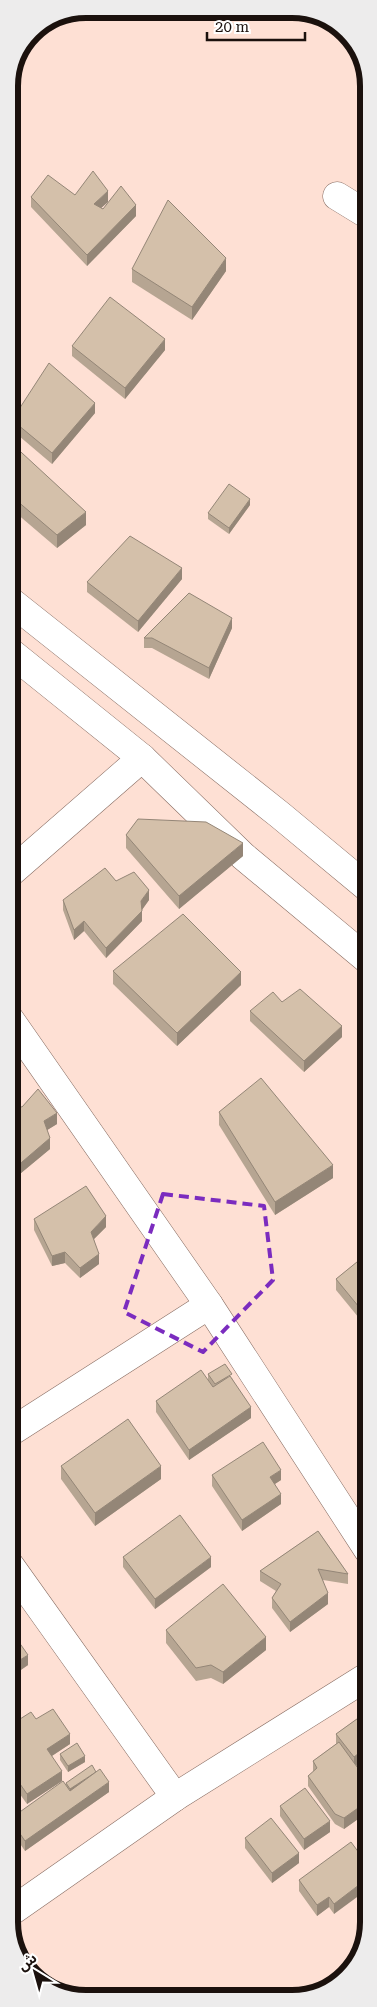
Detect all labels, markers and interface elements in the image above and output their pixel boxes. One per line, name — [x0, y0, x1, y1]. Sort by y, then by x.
scale bar — [207, 10, 304, 42]
text: 20 m — [215, 18, 250, 36]
north arrow — [10, 1947, 60, 1997]
text: ش — [15, 1949, 40, 1974]

